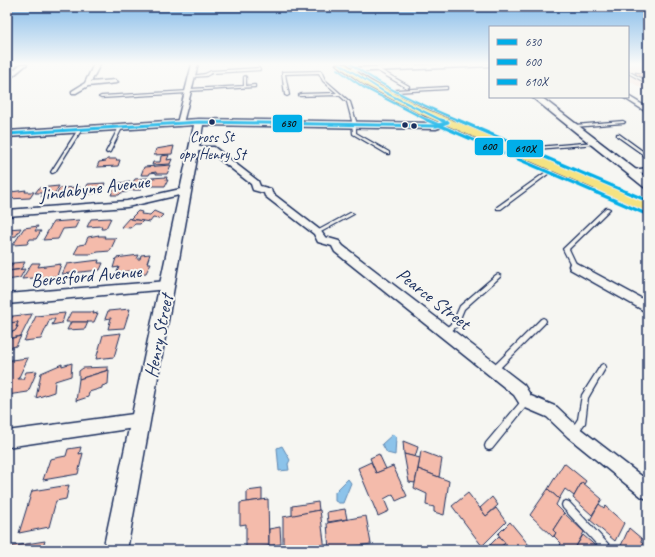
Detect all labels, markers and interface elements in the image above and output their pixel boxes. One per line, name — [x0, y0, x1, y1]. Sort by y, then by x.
legend — [489, 26, 629, 98]
text: 630 — [525, 34, 543, 50]
text: 600 — [525, 54, 543, 70]
text: 610X — [525, 74, 549, 90]
line badge: 630 — [272, 114, 303, 133]
text: 630 — [280, 116, 297, 130]
marker: Cross St opp Henry St — [207, 117, 217, 127]
unlabelled marker — [400, 120, 410, 130]
unlabelled marker — [409, 121, 419, 131]
place label: Cross St opp Henry St — [179, 128, 247, 164]
line badge: 600 — [474, 137, 504, 156]
text: 600 — [481, 139, 498, 153]
line badge: 610X — [506, 139, 544, 158]
text: 610X — [515, 141, 538, 155]
street label: Jindabyne Avenue — [37, 169, 152, 207]
street label: Beresford Avenue — [30, 259, 144, 293]
street label: Pearce Street — [392, 262, 477, 336]
street label: Henry Street — [139, 290, 179, 380]

